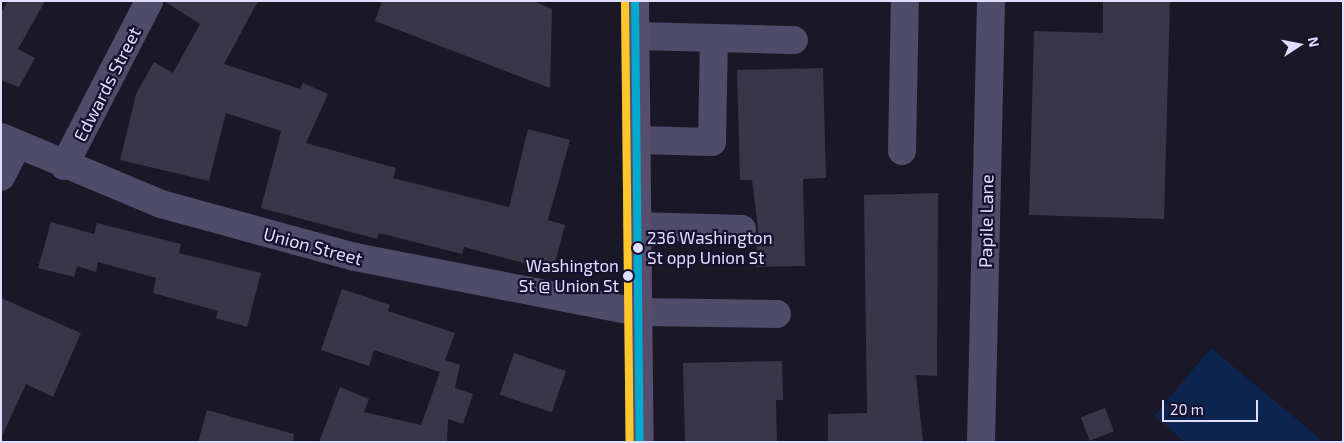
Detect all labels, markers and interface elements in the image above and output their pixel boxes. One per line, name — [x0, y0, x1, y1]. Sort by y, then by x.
north arrow — [1274, 20, 1324, 70]
street label: Edwards Street — [69, 23, 145, 145]
text: N — [1305, 35, 1324, 49]
street label: Papile Lane — [974, 174, 998, 268]
street label: Union Street — [261, 222, 365, 270]
place label: 236 Washington St opp Union St — [647, 228, 773, 268]
marker: 236 Washington St opp Union St — [633, 243, 643, 253]
place label: Washington St @ Union St — [519, 256, 619, 296]
marker: Washington St @ Union St — [623, 271, 633, 281]
scale bar — [1164, 390, 1260, 422]
text: 20 m — [1170, 400, 1204, 418]

